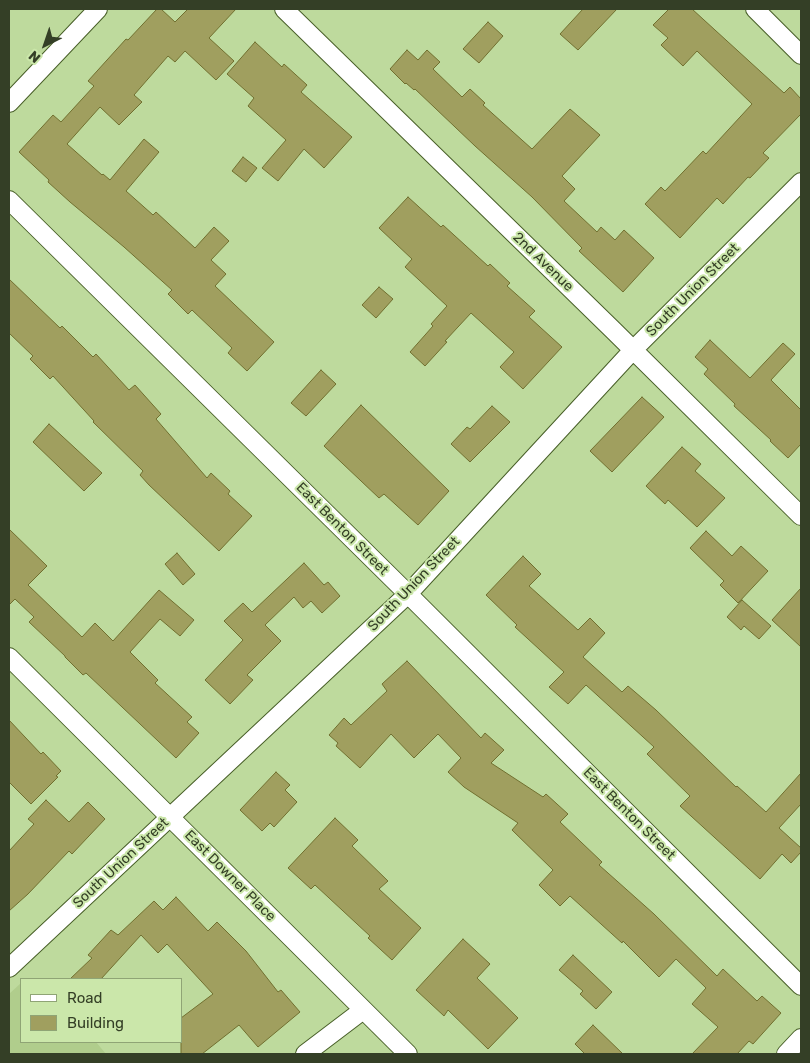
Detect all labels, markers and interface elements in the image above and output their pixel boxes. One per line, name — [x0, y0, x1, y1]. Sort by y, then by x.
north arrow — [20, 20, 70, 70]
text: N — [25, 47, 44, 66]
street label: 2nd Avenue — [509, 229, 577, 295]
street label: South Union Street — [643, 240, 743, 340]
street label: East Benton Street — [292, 479, 392, 579]
street label: South Union Street — [365, 533, 463, 635]
street label: East Benton Street — [579, 764, 679, 864]
street label: South Union Street — [70, 814, 172, 912]
street label: East Downer Place — [181, 827, 279, 925]
legend — [20, 978, 182, 1043]
text: Road — [67, 989, 103, 1007]
text: Building — [67, 1014, 124, 1032]

